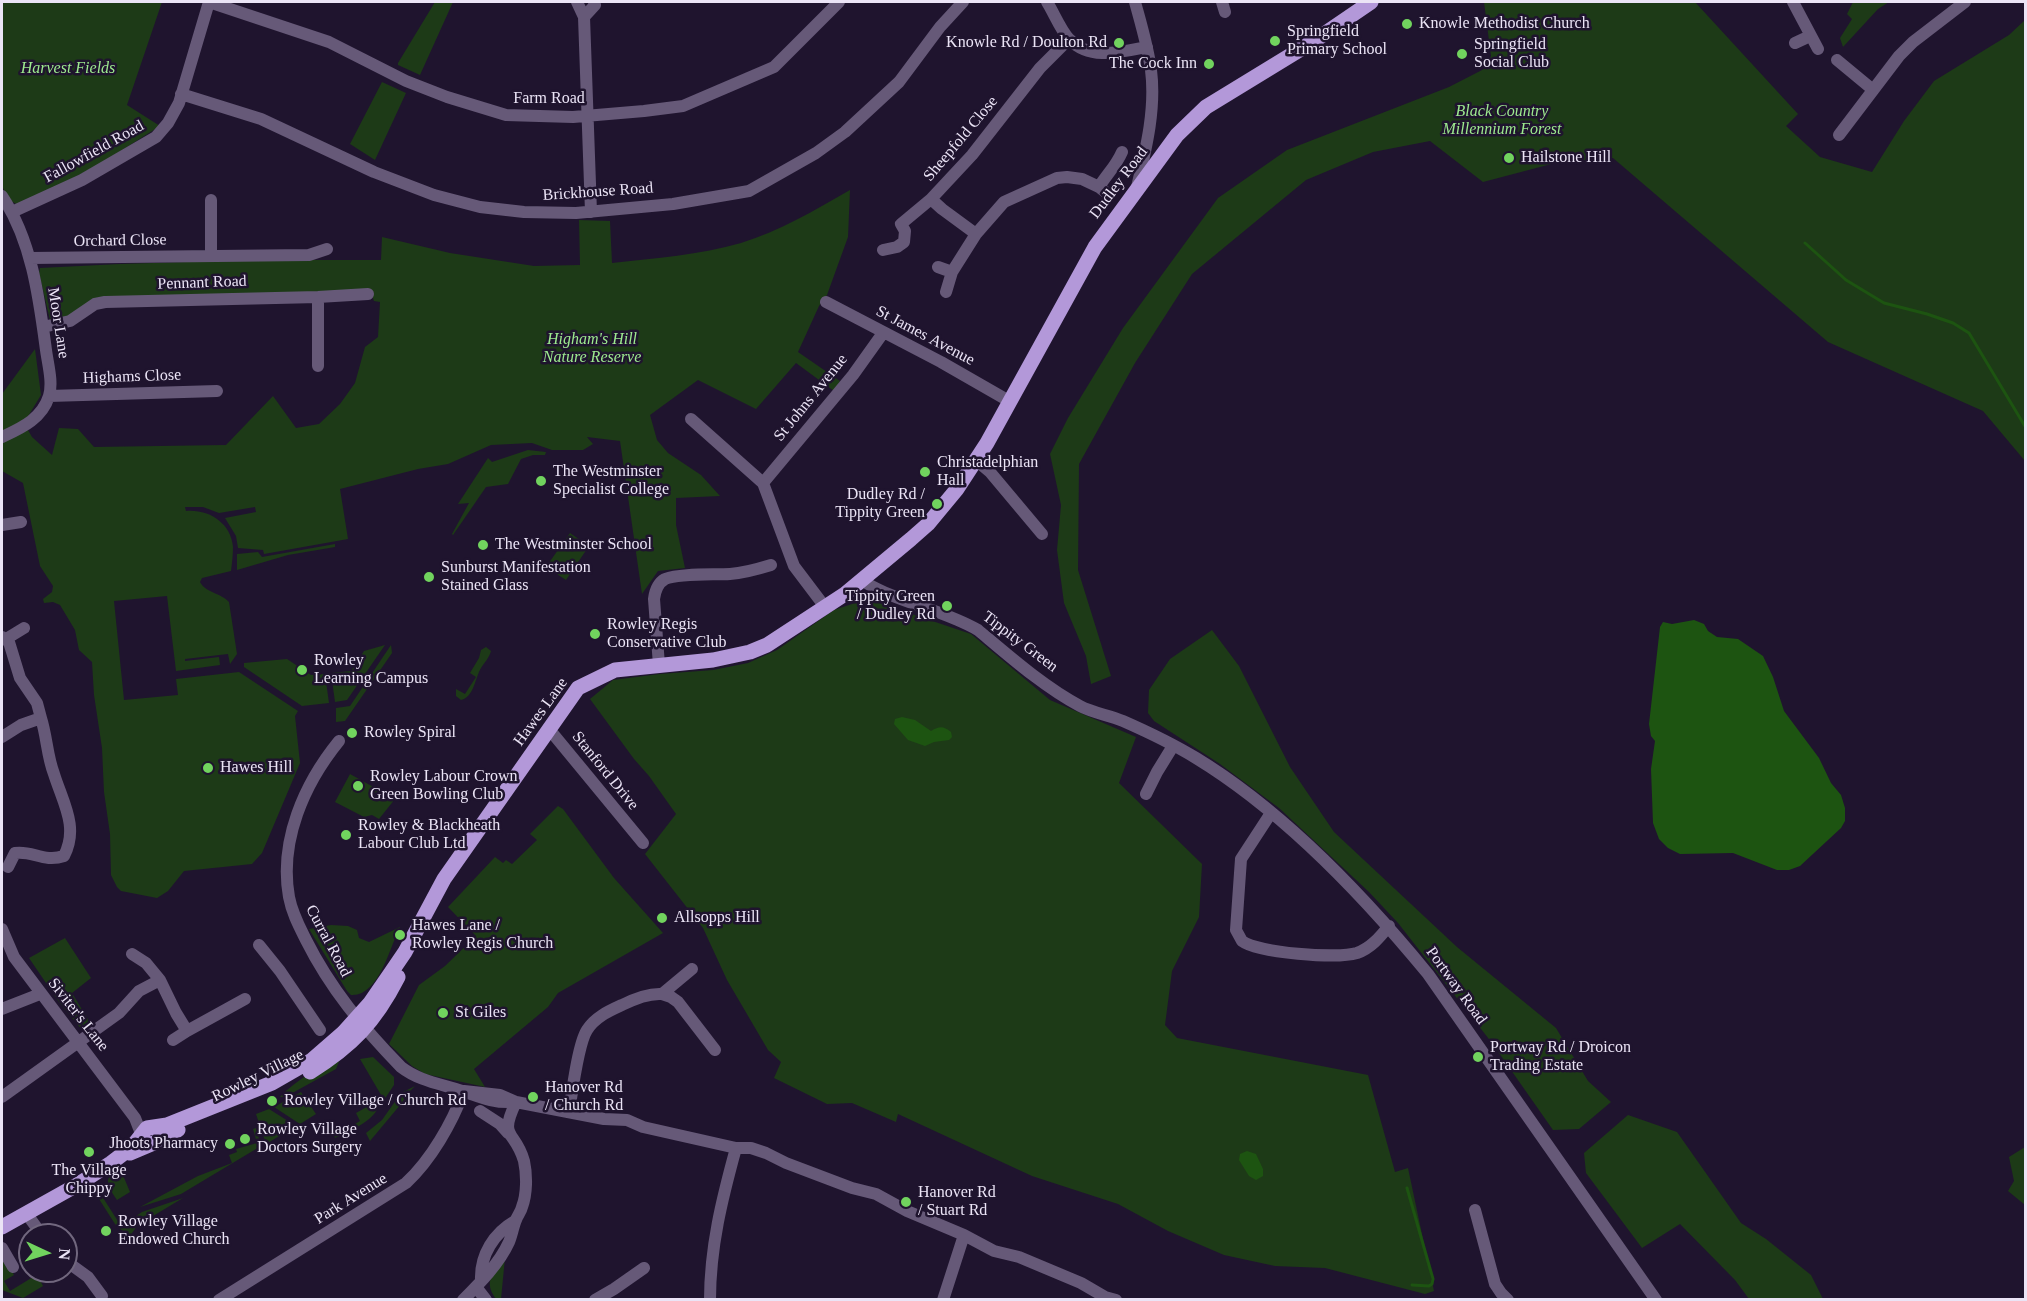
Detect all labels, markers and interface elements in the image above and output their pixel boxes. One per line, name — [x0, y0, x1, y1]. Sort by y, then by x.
place label: Knowle Methodist Church — [1419, 14, 1590, 34]
marker: Knowle Methodist Church — [1400, 17, 1414, 31]
place label: Springfield Primary School — [1287, 22, 1387, 60]
place label: Knowle Rd / Doulton Rd — [946, 33, 1107, 53]
marker: Springfield Primary School — [1268, 34, 1282, 48]
place label: Springfield Social Club — [1474, 35, 1549, 73]
marker: Knowle Rd / Doulton Rd — [1112, 36, 1126, 50]
marker: Springfield Social Club — [1455, 47, 1469, 61]
place label: The Cock Inn — [1109, 54, 1197, 74]
marker: The Cock Inn — [1202, 57, 1216, 71]
park label: Harvest Fields — [21, 59, 115, 79]
street label: Farm Road — [513, 89, 585, 109]
street label: Sheepfold Close — [920, 92, 1002, 186]
park label: Black Country Millennium Forest — [1443, 102, 1561, 140]
street label: Fallowfield Road — [41, 117, 147, 187]
street label: Dudley Road — [1086, 143, 1152, 223]
place label: Hailstone Hill — [1521, 148, 1611, 168]
marker: Hailstone Hill — [1502, 151, 1516, 165]
street label: Brickhouse Road — [542, 179, 654, 205]
street label: Orchard Close — [73, 231, 167, 251]
street label: Pennant Road — [157, 272, 247, 294]
street label: Moor Lane — [43, 286, 73, 360]
street label: St James Avenue — [872, 302, 978, 370]
park label: Higham's Hill Nature Reserve — [543, 330, 641, 368]
street label: St Johns Avenue — [770, 351, 852, 445]
street label: Highams Close — [83, 366, 181, 388]
place label: Christadelphian Hall — [937, 453, 1038, 491]
place label: The Westminster Specialist College — [553, 462, 669, 500]
marker: Christadelphian Hall — [918, 465, 932, 479]
marker: The Westminster Specialist College — [534, 474, 548, 488]
place label: Dudley Rd / Tippity Green — [835, 485, 925, 523]
marker: Dudley Rd / Tippity Green — [930, 497, 944, 511]
place label: The Westminster School — [495, 535, 652, 555]
marker: The Westminster School — [476, 538, 490, 552]
place label: Sunburst Manifestation Stained Glass — [441, 558, 591, 596]
marker: Sunburst Manifestation Stained Glass — [422, 570, 436, 584]
place label: Tippity Green / Dudley Rd — [845, 587, 935, 625]
marker: Tippity Green / Dudley Rd — [940, 599, 954, 613]
street label: Tippity Green — [978, 607, 1062, 677]
place label: Rowley Regis Conservative Club — [607, 615, 727, 653]
marker: Rowley Regis Conservative Club — [588, 627, 602, 641]
place label: Rowley Learning Campus — [314, 651, 428, 689]
marker: Rowley Learning Campus — [295, 663, 309, 677]
street label: Hawes Lane — [510, 674, 572, 750]
place label: Rowley Spiral — [364, 723, 456, 743]
marker: Rowley Spiral — [345, 726, 359, 740]
street label: Stanford Drive — [567, 728, 643, 814]
place label: Hawes Hill — [220, 758, 292, 778]
marker: Hawes Hill — [201, 761, 215, 775]
place label: Rowley Labour Crown Green Bowling Club — [370, 767, 518, 805]
marker: Rowley Labour Crown Green Bowling Club — [351, 779, 365, 793]
place label: Rowley & Blackheath Labour Club Ltd — [358, 816, 500, 854]
marker: Rowley & Blackheath Labour Club Ltd — [339, 828, 353, 842]
street label: Curral Road — [301, 902, 355, 980]
place label: Allsopps Hill — [674, 908, 760, 928]
marker: Allsopps Hill — [655, 911, 669, 925]
place label: Hawes Lane / Rowley Regis Church — [412, 916, 553, 954]
marker: Hawes Lane / Rowley Regis Church — [393, 928, 407, 942]
street label: Portway Road — [1421, 944, 1491, 1028]
street label: Siviter's Lane — [43, 975, 113, 1055]
place label: St Giles — [455, 1003, 506, 1023]
marker: St Giles — [436, 1006, 450, 1020]
place label: Portway Rd / Droicon Trading Estate — [1490, 1038, 1631, 1076]
street label: Rowley Village — [209, 1045, 307, 1107]
marker: Portway Rd / Droicon Trading Estate — [1471, 1050, 1485, 1064]
place label: Hanover Rd / Church Rd — [545, 1078, 623, 1116]
marker: Hanover Rd / Church Rd — [526, 1090, 540, 1104]
place label: Rowley Village / Church Rd — [284, 1091, 466, 1111]
marker: Rowley Village / Church Rd — [265, 1094, 279, 1108]
place label: Rowley Village Doctors Surgery — [257, 1120, 362, 1158]
marker: Rowley Village Doctors Surgery — [238, 1132, 252, 1146]
place label: Jhoots Pharmacy — [109, 1134, 218, 1154]
marker: Jhoots Pharmacy — [223, 1137, 237, 1151]
marker: The Village Chippy — [82, 1145, 96, 1159]
place label: The Village Chippy — [51, 1161, 127, 1199]
street label: Park Avenue — [311, 1169, 391, 1229]
place label: Hanover Rd / Stuart Rd — [918, 1183, 996, 1221]
marker: Hanover Rd / Stuart Rd — [899, 1195, 913, 1209]
place label: Rowley Village Endowed Church — [118, 1212, 230, 1250]
north arrow — [18, 1223, 78, 1283]
marker: Rowley Village Endowed Church — [99, 1224, 113, 1238]
text: N — [56, 1248, 73, 1261]

